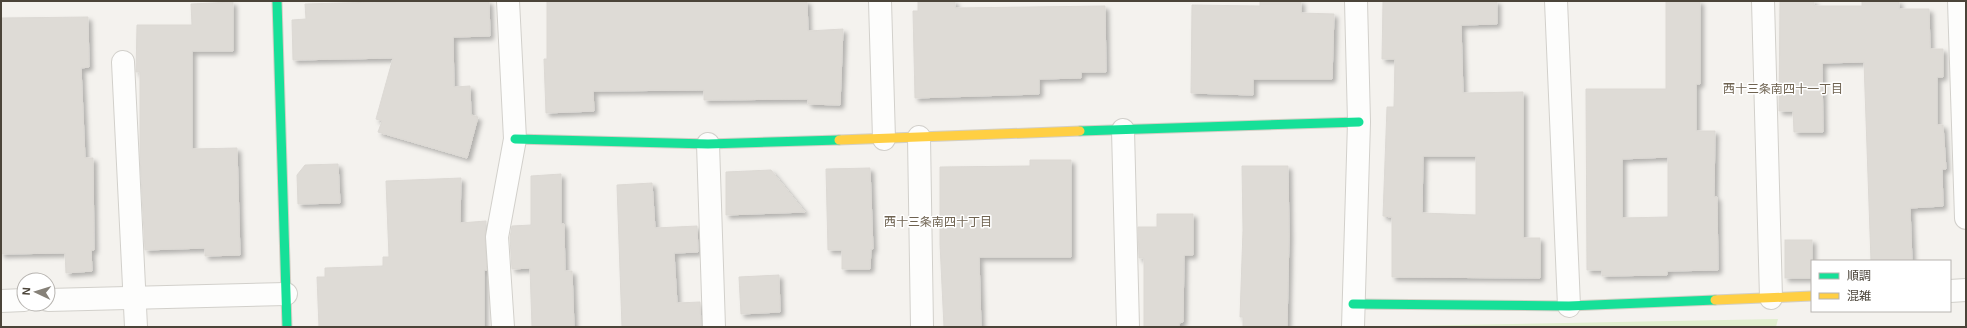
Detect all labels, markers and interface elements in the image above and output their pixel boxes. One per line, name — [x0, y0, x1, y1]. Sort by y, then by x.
district label: 西十三条南四十一丁目 — [1723, 82, 1843, 96]
district label: 西十三条南四十丁目 — [884, 215, 992, 229]
legend — [1811, 260, 1951, 312]
text: 順調 — [1847, 269, 1871, 283]
north arrow — [16, 272, 56, 312]
text: N — [20, 287, 32, 296]
text: 混雑 — [1847, 289, 1871, 303]

